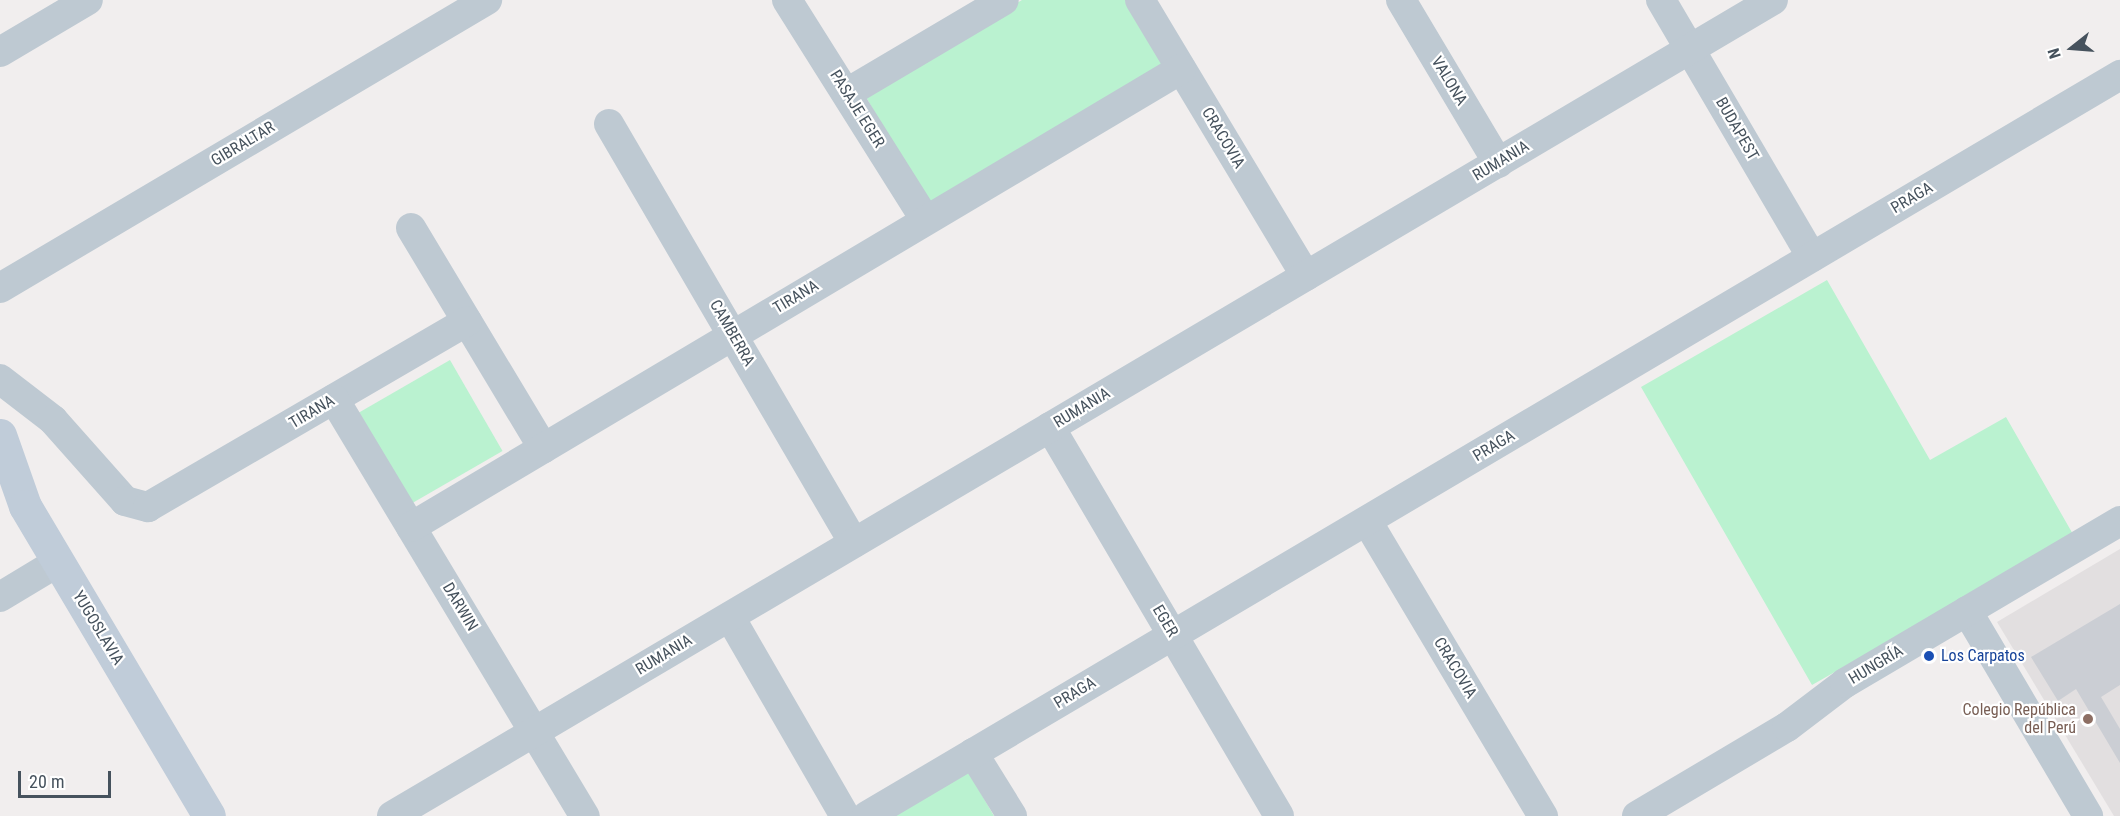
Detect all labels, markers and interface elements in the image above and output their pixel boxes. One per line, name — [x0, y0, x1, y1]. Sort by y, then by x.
north arrow — [2042, 18, 2102, 78]
text: N — [2044, 46, 2065, 61]
street label: VALONA — [1427, 53, 1471, 109]
street label: PASAJE EGER — [826, 67, 888, 151]
street label: BUDAPEST — [1711, 94, 1763, 164]
street label: CRACOVIA — [1197, 104, 1249, 172]
street label: GIBRALTAR — [208, 118, 278, 170]
street label: RUMANIA — [1469, 137, 1533, 185]
street label: PRAGA — [1888, 178, 1936, 218]
street label: TIRANA — [770, 276, 822, 318]
street label: CAMBERRA — [705, 296, 759, 370]
street label: RUMANIA — [1050, 384, 1114, 432]
street label: TIRANA — [286, 391, 338, 433]
street label: PRAGA — [1470, 426, 1518, 466]
street label: DARWIN — [438, 579, 482, 635]
street label: YUGOSLAVIA — [68, 588, 128, 668]
street label: EGER — [1148, 602, 1182, 640]
street label: RUMANIA — [632, 631, 696, 679]
street label: CRACOVIA — [1429, 634, 1481, 702]
street label: HUNGRÍA — [1845, 641, 1907, 689]
place label: Los Carpatos — [1941, 646, 2025, 666]
marker: Los Carpatos — [1922, 649, 1936, 663]
street label: PRAGA — [1051, 673, 1099, 713]
place label: Colegio República del Perú — [1963, 700, 2076, 738]
marker: Colegio República del Perú — [2081, 712, 2095, 726]
scale bar — [21, 759, 114, 797]
text: 20 m — [29, 771, 64, 792]

